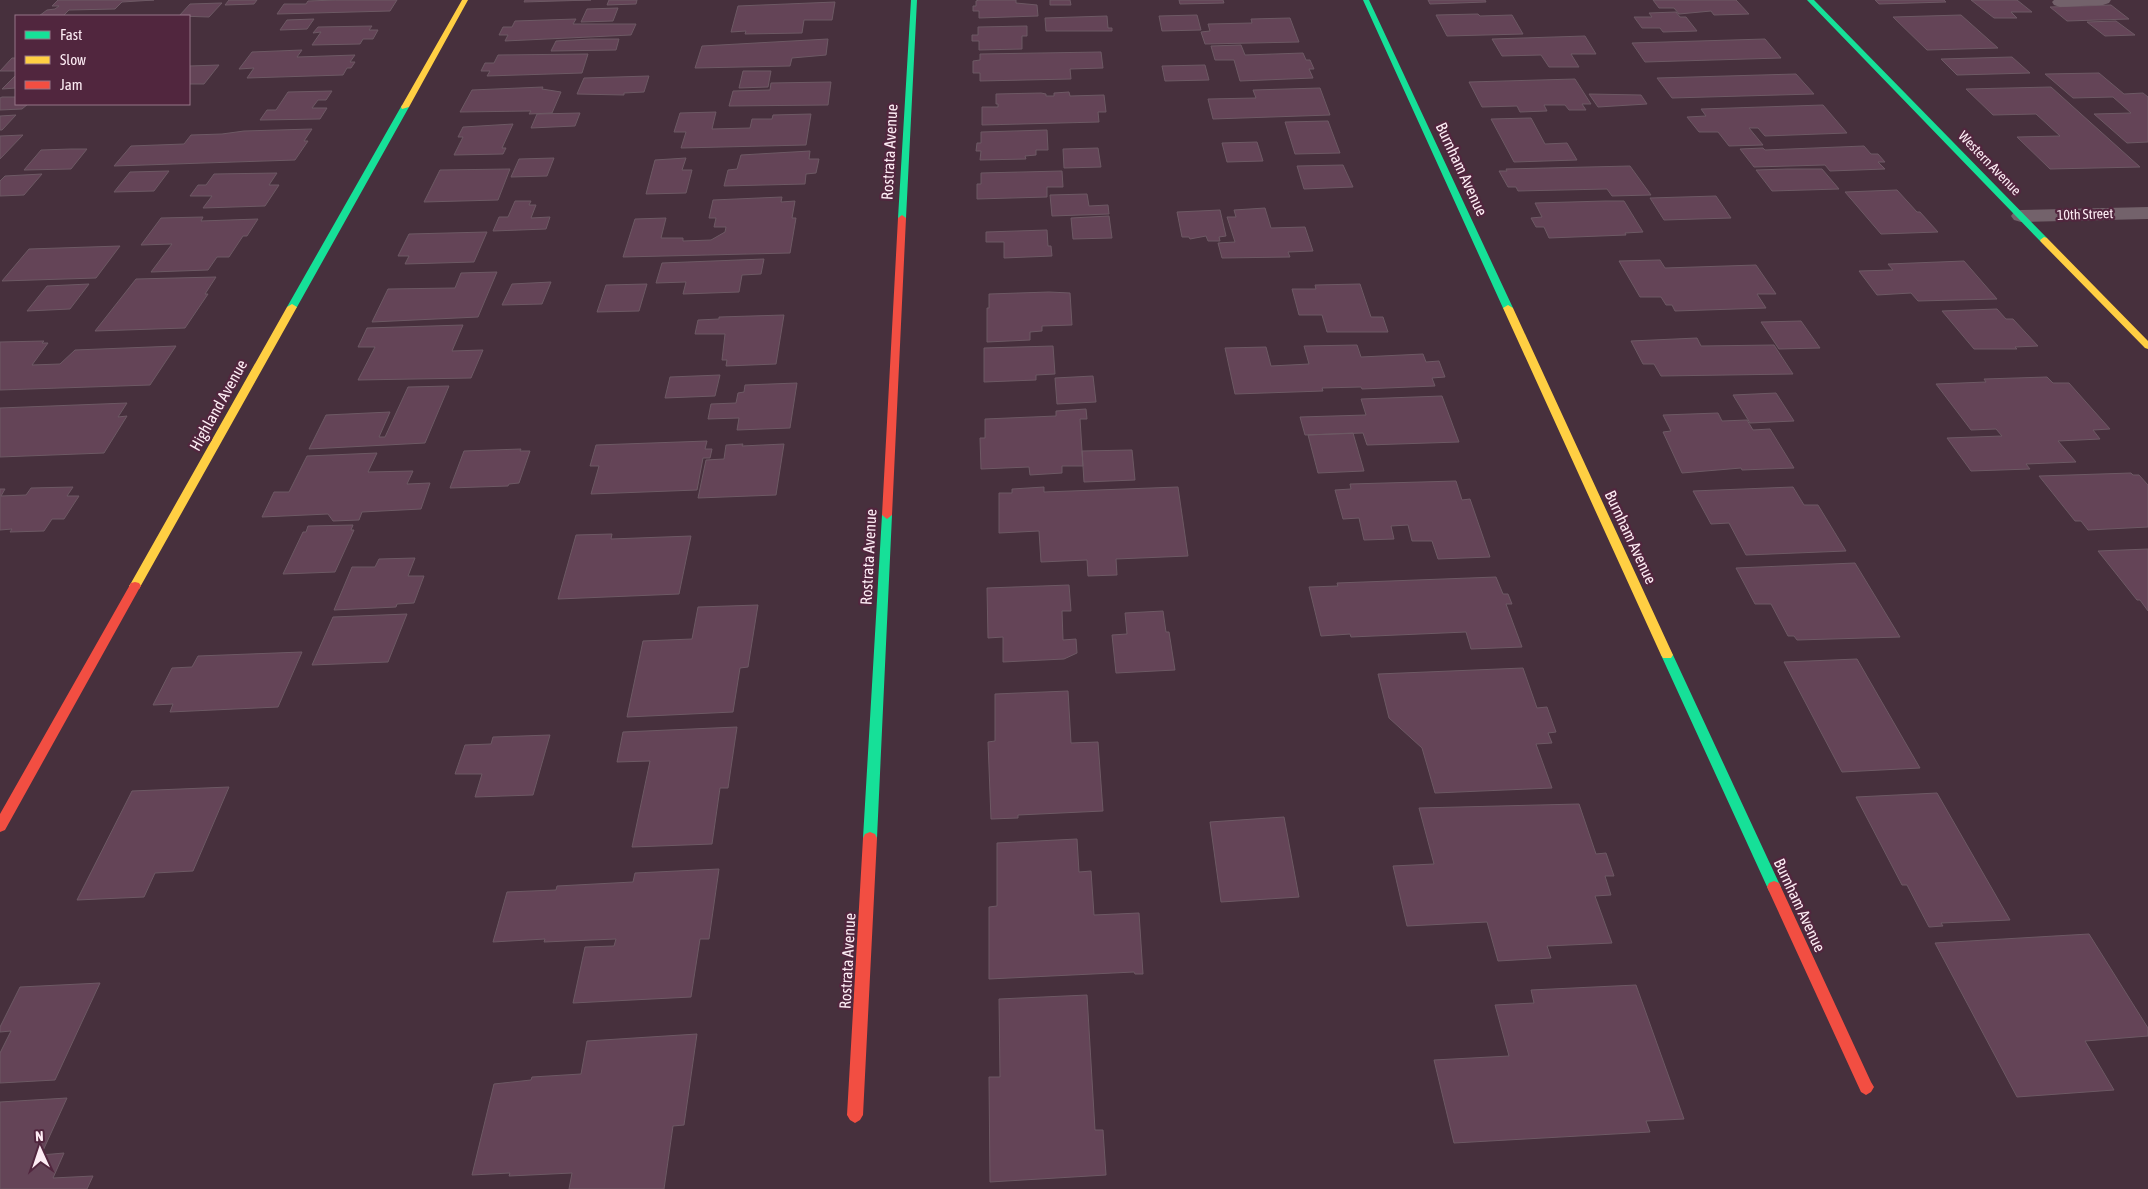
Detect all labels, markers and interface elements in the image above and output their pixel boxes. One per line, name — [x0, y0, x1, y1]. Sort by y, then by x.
legend — [15, 15, 190, 105]
text: Fast — [60, 26, 82, 43]
text: Slow — [60, 51, 86, 68]
text: Jam — [60, 76, 83, 93]
street label: Rostrata Avenue — [877, 104, 901, 200]
street label: Burnham Avenue — [1433, 119, 1491, 219]
street label: Western Avenue — [1955, 128, 2025, 198]
street label: 10th Street — [2056, 205, 2114, 223]
street label: Highland Avenue — [186, 356, 251, 454]
street label: Burnham Avenue — [1602, 487, 1660, 587]
street label: Rostrata Avenue — [856, 509, 880, 605]
street label: Burnham Avenue — [1771, 855, 1829, 955]
street label: Rostrata Avenue — [835, 913, 859, 1009]
north arrow — [15, 1124, 65, 1174]
text: N — [35, 1128, 44, 1144]

